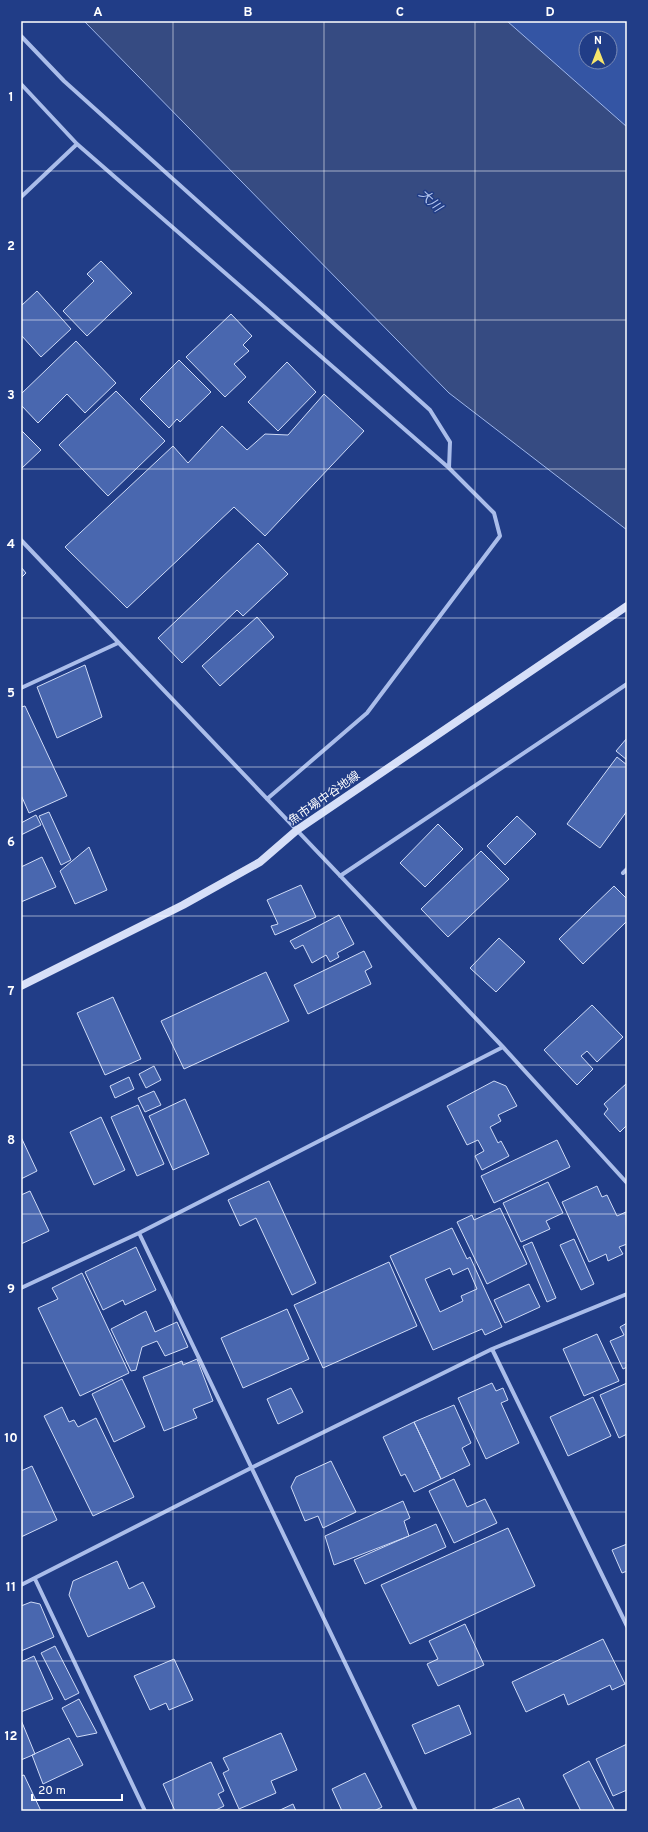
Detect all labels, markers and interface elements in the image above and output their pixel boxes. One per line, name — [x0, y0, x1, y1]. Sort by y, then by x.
text: A — [93, 5, 103, 21]
text: B — [244, 5, 253, 21]
text: C — [396, 5, 404, 21]
text: D — [545, 5, 555, 21]
north arrow — [578, 30, 618, 70]
text: N — [594, 34, 602, 48]
text: 1 — [8, 90, 14, 106]
water label: 大川 — [415, 187, 446, 218]
text: 2 — [7, 239, 15, 255]
text: 3 — [7, 388, 15, 404]
text: 4 — [7, 537, 15, 553]
text: 5 — [7, 686, 15, 702]
street label: 魚市場中谷地線 — [286, 768, 364, 829]
text: 6 — [7, 835, 15, 851]
text: 7 — [8, 984, 15, 1000]
text: 8 — [7, 1133, 15, 1149]
text: 9 — [7, 1282, 15, 1298]
text: 10 — [4, 1431, 18, 1447]
text: 11 — [6, 1580, 16, 1596]
text: 12 — [4, 1729, 18, 1745]
scale bar — [32, 1776, 122, 1802]
text: 20 m — [38, 1783, 66, 1799]

